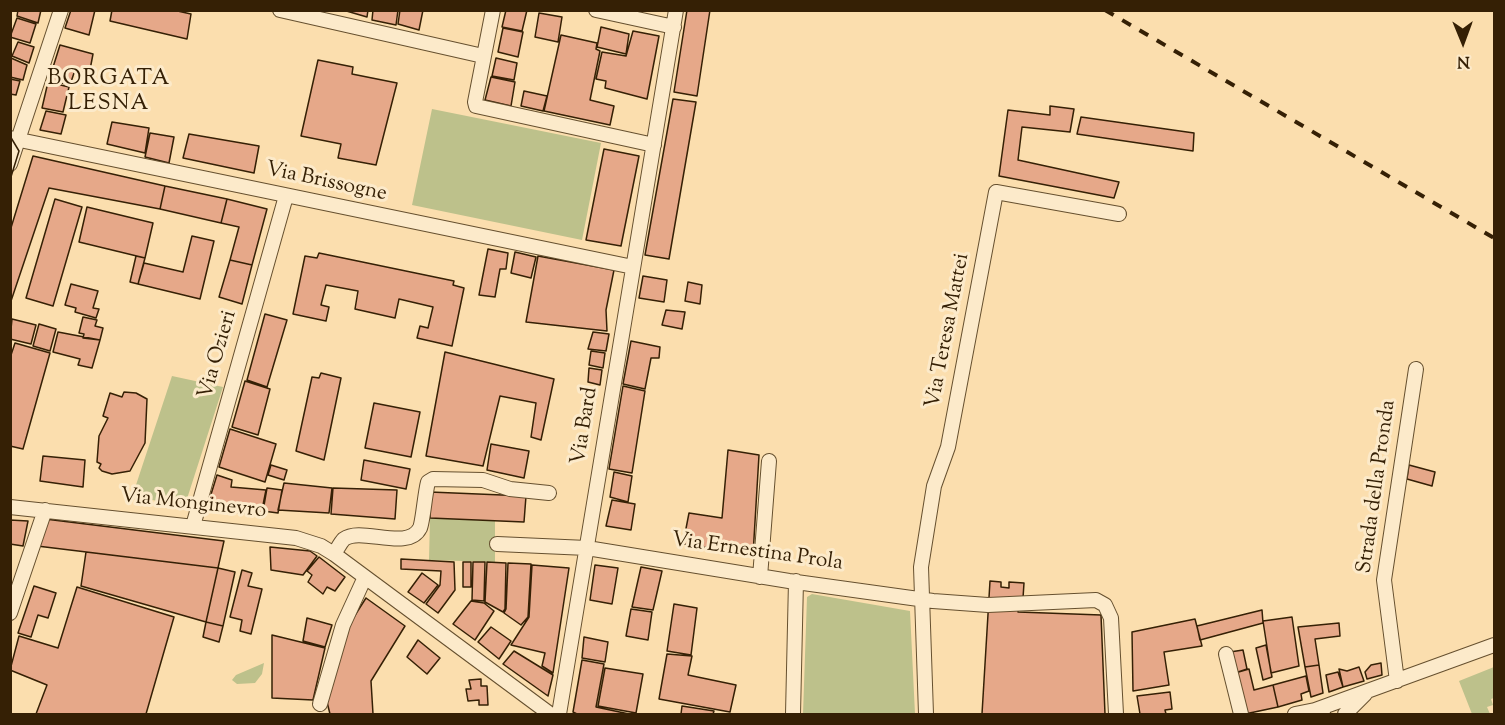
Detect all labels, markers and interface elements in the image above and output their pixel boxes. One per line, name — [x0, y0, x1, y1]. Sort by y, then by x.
north arrow — [1433, 12, 1493, 72]
text: N — [1457, 49, 1470, 72]
district label: BORGATA LESNA — [47, 67, 171, 118]
street label: Via Brissogne — [263, 158, 389, 208]
street label: Via Teresa Mattei — [922, 251, 976, 411]
street label: Via Ozieri — [194, 308, 244, 402]
street label: Via Bard — [567, 385, 605, 467]
street label: Strada della Pronda — [1353, 399, 1403, 575]
street label: Via Monginevro — [119, 485, 267, 525]
street label: Via Ernestina Prola — [670, 529, 844, 577]

